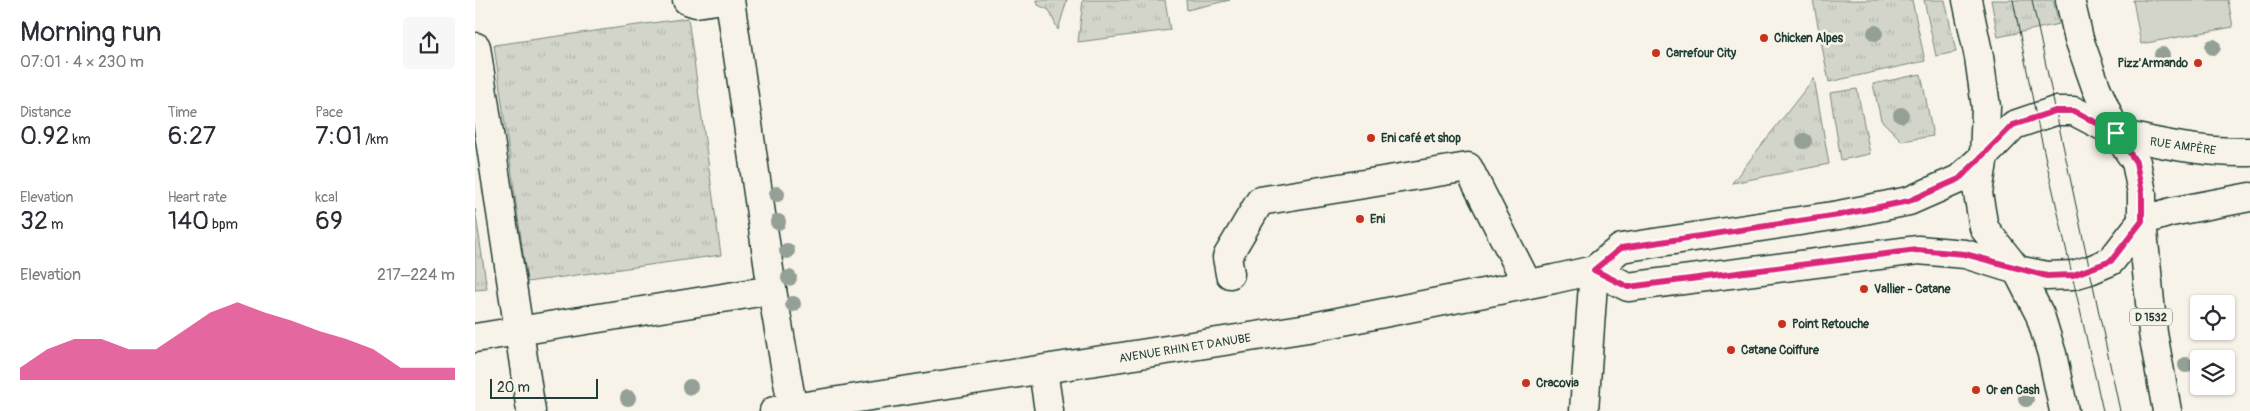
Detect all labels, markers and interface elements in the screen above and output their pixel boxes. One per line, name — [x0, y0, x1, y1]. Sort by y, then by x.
text: Morning run — [20, 15, 162, 50]
button: share — [403, 17, 455, 69]
place label: Chicken Alpes — [1774, 31, 1844, 46]
marker: Chicken Alpes — [1758, 32, 1770, 44]
place label: Carrefour City — [1666, 46, 1737, 61]
marker: Carrefour City — [1650, 47, 1662, 59]
text: 07:01 · 4 × 230 m — [20, 52, 144, 72]
place label: Pizz'Armando — [2118, 56, 2189, 71]
marker: Pizz'Armando — [2192, 57, 2204, 69]
text: Distance — [20, 104, 71, 121]
text: Time — [168, 104, 197, 121]
text: Pace — [315, 104, 343, 121]
pin — [2095, 112, 2137, 154]
icon: arrive — [2102, 119, 2130, 147]
text: 0.92 — [20, 121, 69, 152]
text: 6:27 — [168, 121, 216, 152]
text: 7:01 — [315, 121, 362, 152]
text: km — [69, 131, 91, 148]
text: /km — [362, 131, 388, 148]
place label: Eni café et shop — [1381, 131, 1461, 146]
marker: Eni café et shop — [1365, 132, 1377, 144]
street label: RUE AMPÈRE — [2149, 133, 2217, 159]
text: Elevation — [20, 189, 73, 206]
text: Heart rate — [168, 189, 227, 206]
text: kcal — [315, 189, 338, 206]
text: 32 — [20, 206, 48, 237]
text: 140 — [168, 206, 209, 237]
text: 69 — [315, 206, 343, 237]
place label: Eni — [1370, 212, 1385, 227]
marker: Eni — [1354, 213, 1366, 225]
text: m — [48, 216, 63, 233]
text: bpm — [209, 216, 238, 233]
text: Elevation — [20, 265, 81, 285]
text: 217–224 m — [377, 265, 455, 285]
place label: Vallier - Catane — [1874, 282, 1952, 297]
marker: Vallier - Catane — [1858, 283, 1870, 295]
map controls — [2190, 295, 2235, 395]
button: locate — [2190, 295, 2235, 340]
road number: D 1532 — [2130, 308, 2172, 326]
place label: Point Retouche — [1792, 317, 1870, 332]
marker: Point Retouche — [1776, 318, 1788, 330]
street label: AVENUE RHIN ET DANUBE — [1118, 331, 1252, 366]
place label: Catane Coiffure — [1741, 343, 1820, 358]
marker: Catane Coiffure — [1725, 344, 1737, 356]
button: layers — [2190, 350, 2235, 395]
scale bar — [490, 376, 597, 399]
place label: Cracovia — [1536, 376, 1579, 391]
marker: Cracovia — [1520, 377, 1532, 389]
text: 20 m — [497, 379, 530, 396]
place label: Or en Cash — [1986, 383, 2040, 398]
marker: Or en Cash — [1970, 384, 1982, 396]

